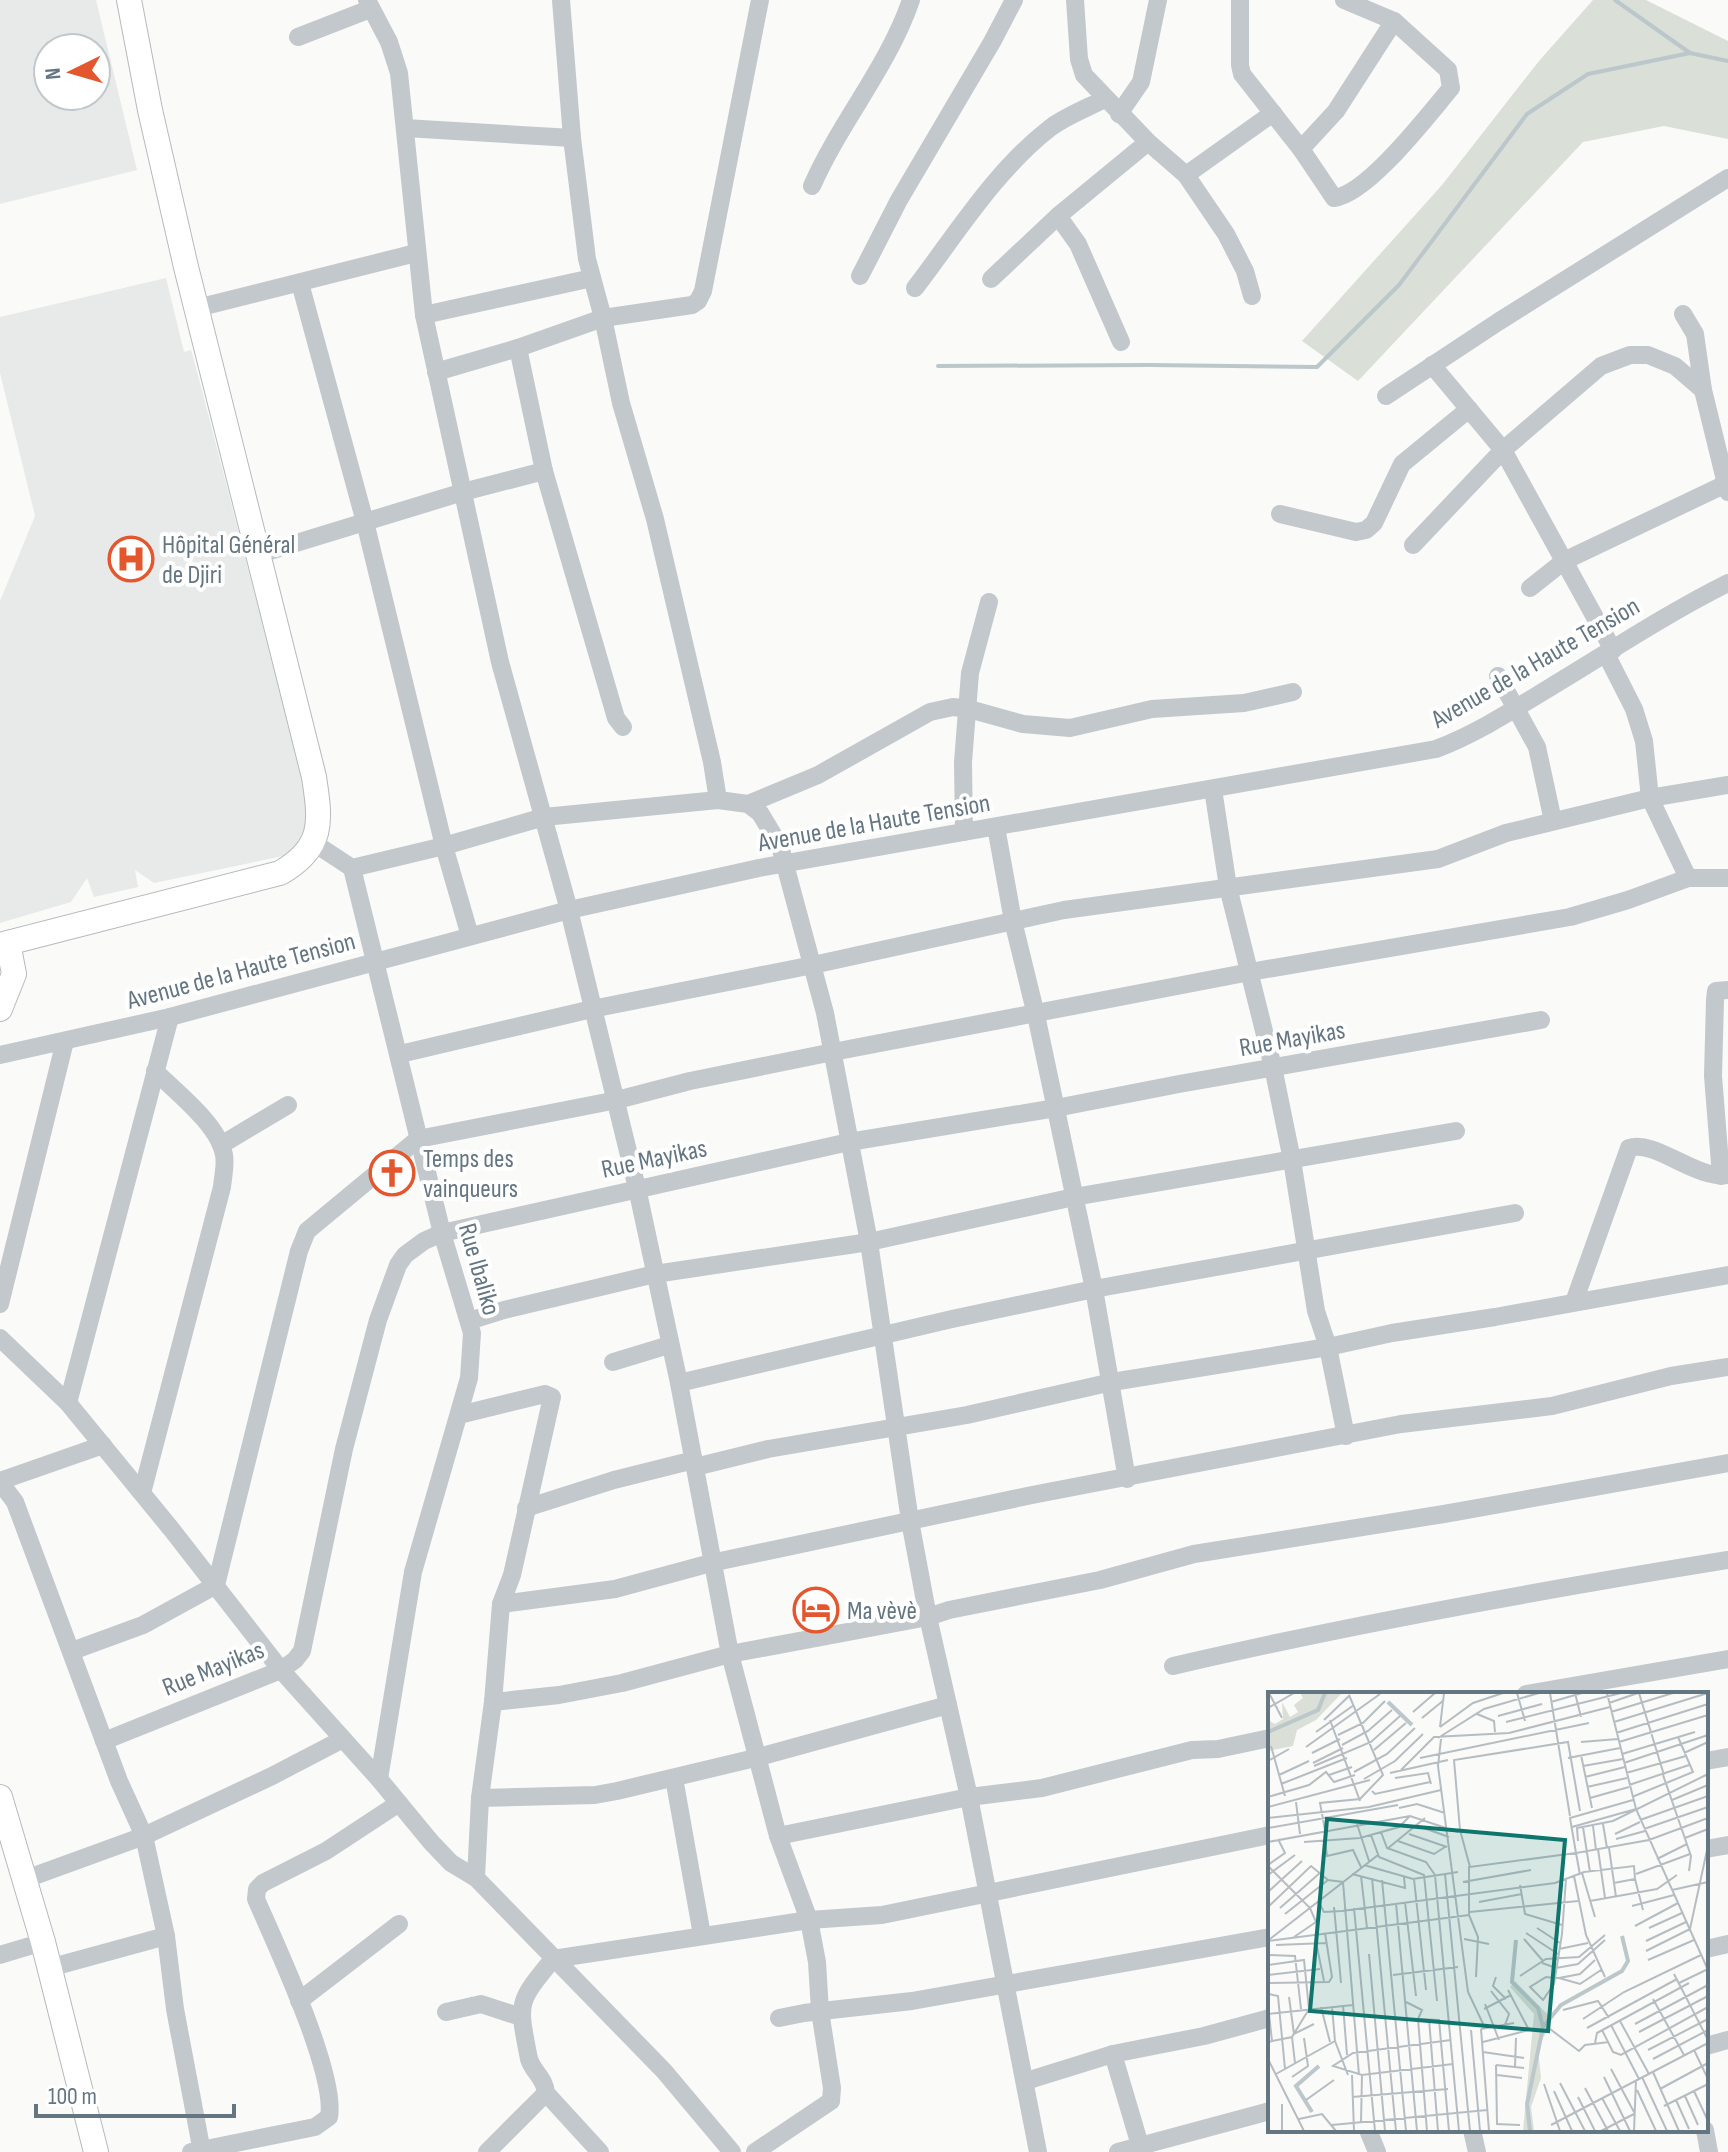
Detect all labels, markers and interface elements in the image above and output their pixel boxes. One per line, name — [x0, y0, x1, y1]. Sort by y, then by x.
north arrow — [32, 32, 112, 112]
text: N — [40, 67, 68, 81]
place label: Hôpital Général de Djiri — [162, 530, 295, 591]
hospital icon: Hôpital Général de Djiri — [107, 535, 155, 583]
street label: Avenue de la Haute Tension — [1425, 591, 1645, 736]
street label: Avenue de la Haute Tension — [755, 788, 993, 859]
street label: Avenue de la Haute Tension — [123, 926, 359, 1017]
street label: Rue Mayikas — [1237, 1015, 1348, 1064]
street label: Rue Mayikas — [599, 1133, 710, 1186]
place label: Temps des vainqueurs — [423, 1144, 518, 1205]
church icon: Temps des vainqueurs — [368, 1149, 416, 1197]
street label: Rue Ibaliko — [451, 1220, 506, 1319]
hotel icon: Ma vèvè — [792, 1586, 840, 1634]
place label: Ma vèvè — [847, 1596, 917, 1627]
street label: Rue Mayikas — [158, 1635, 269, 1704]
inset map — [1268, 1692, 1708, 2132]
scale bar — [36, 2068, 234, 2118]
text: 100 m — [48, 2082, 97, 2111]

